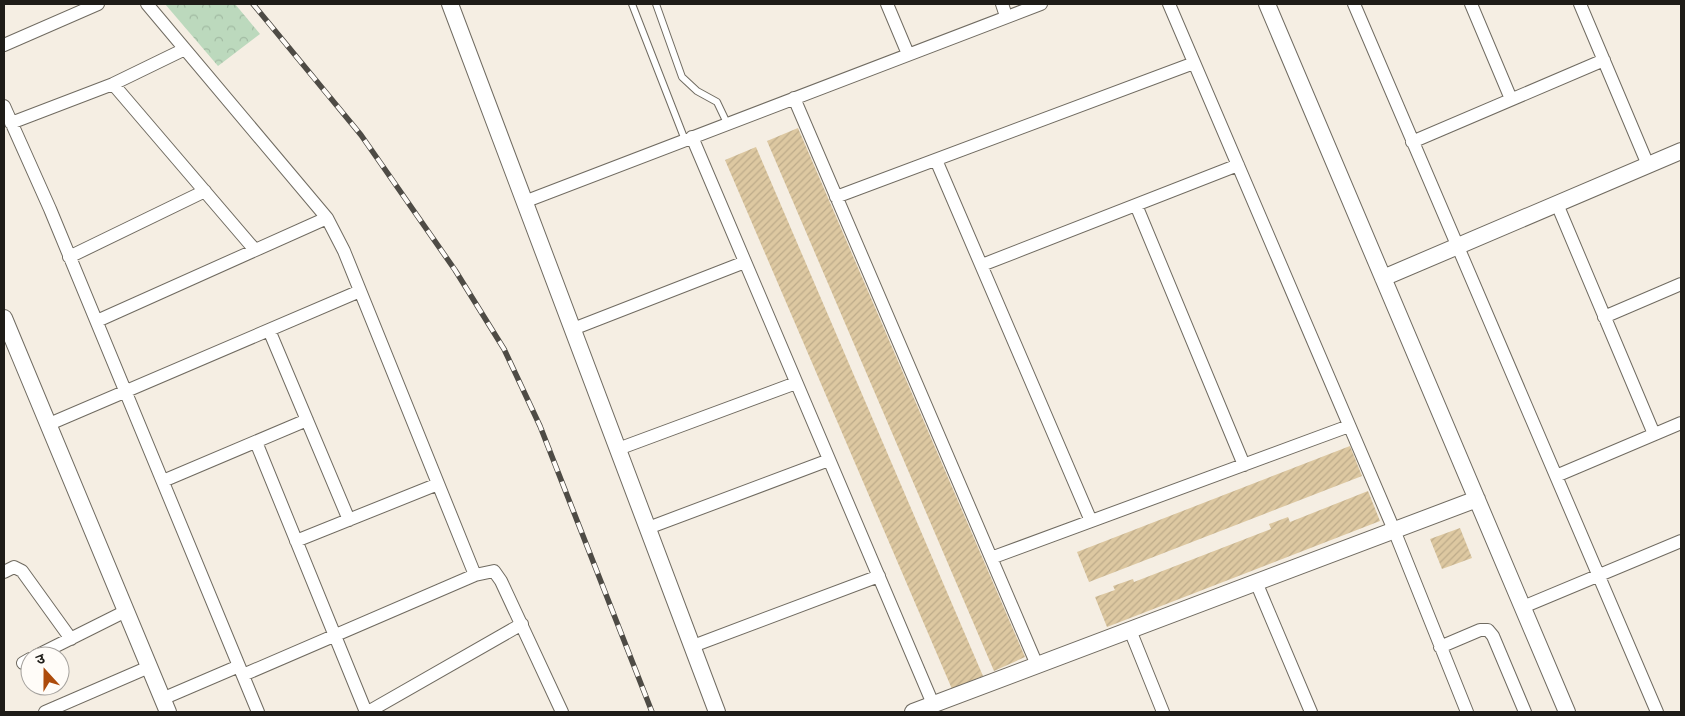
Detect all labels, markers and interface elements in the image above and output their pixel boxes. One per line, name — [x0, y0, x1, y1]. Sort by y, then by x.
north arrow — [20, 646, 70, 696]
text: उ — [34, 650, 48, 669]

